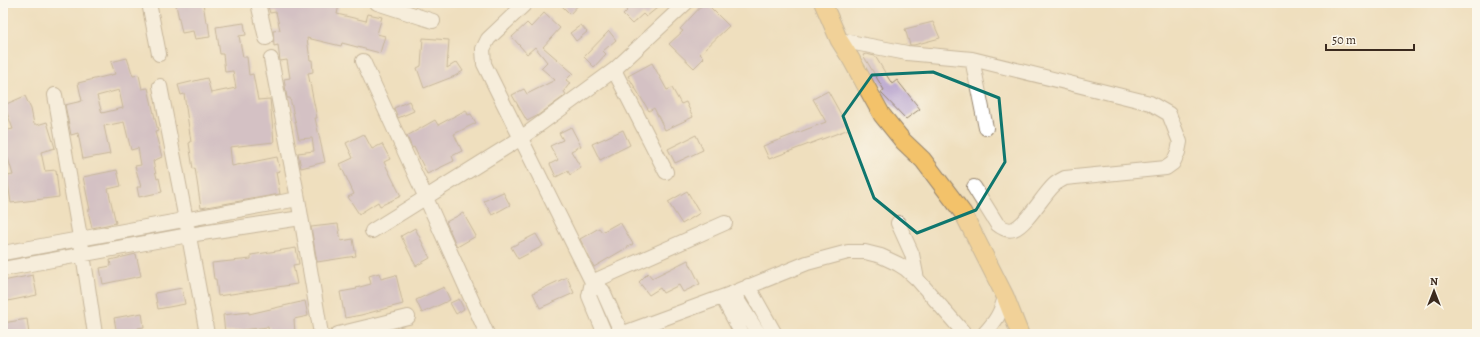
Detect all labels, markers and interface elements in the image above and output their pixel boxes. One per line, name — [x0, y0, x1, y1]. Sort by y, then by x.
scale bar — [1326, 26, 1414, 52]
text: 50 m — [1332, 32, 1356, 48]
north arrow — [1414, 271, 1454, 311]
text: N — [1430, 274, 1438, 289]

